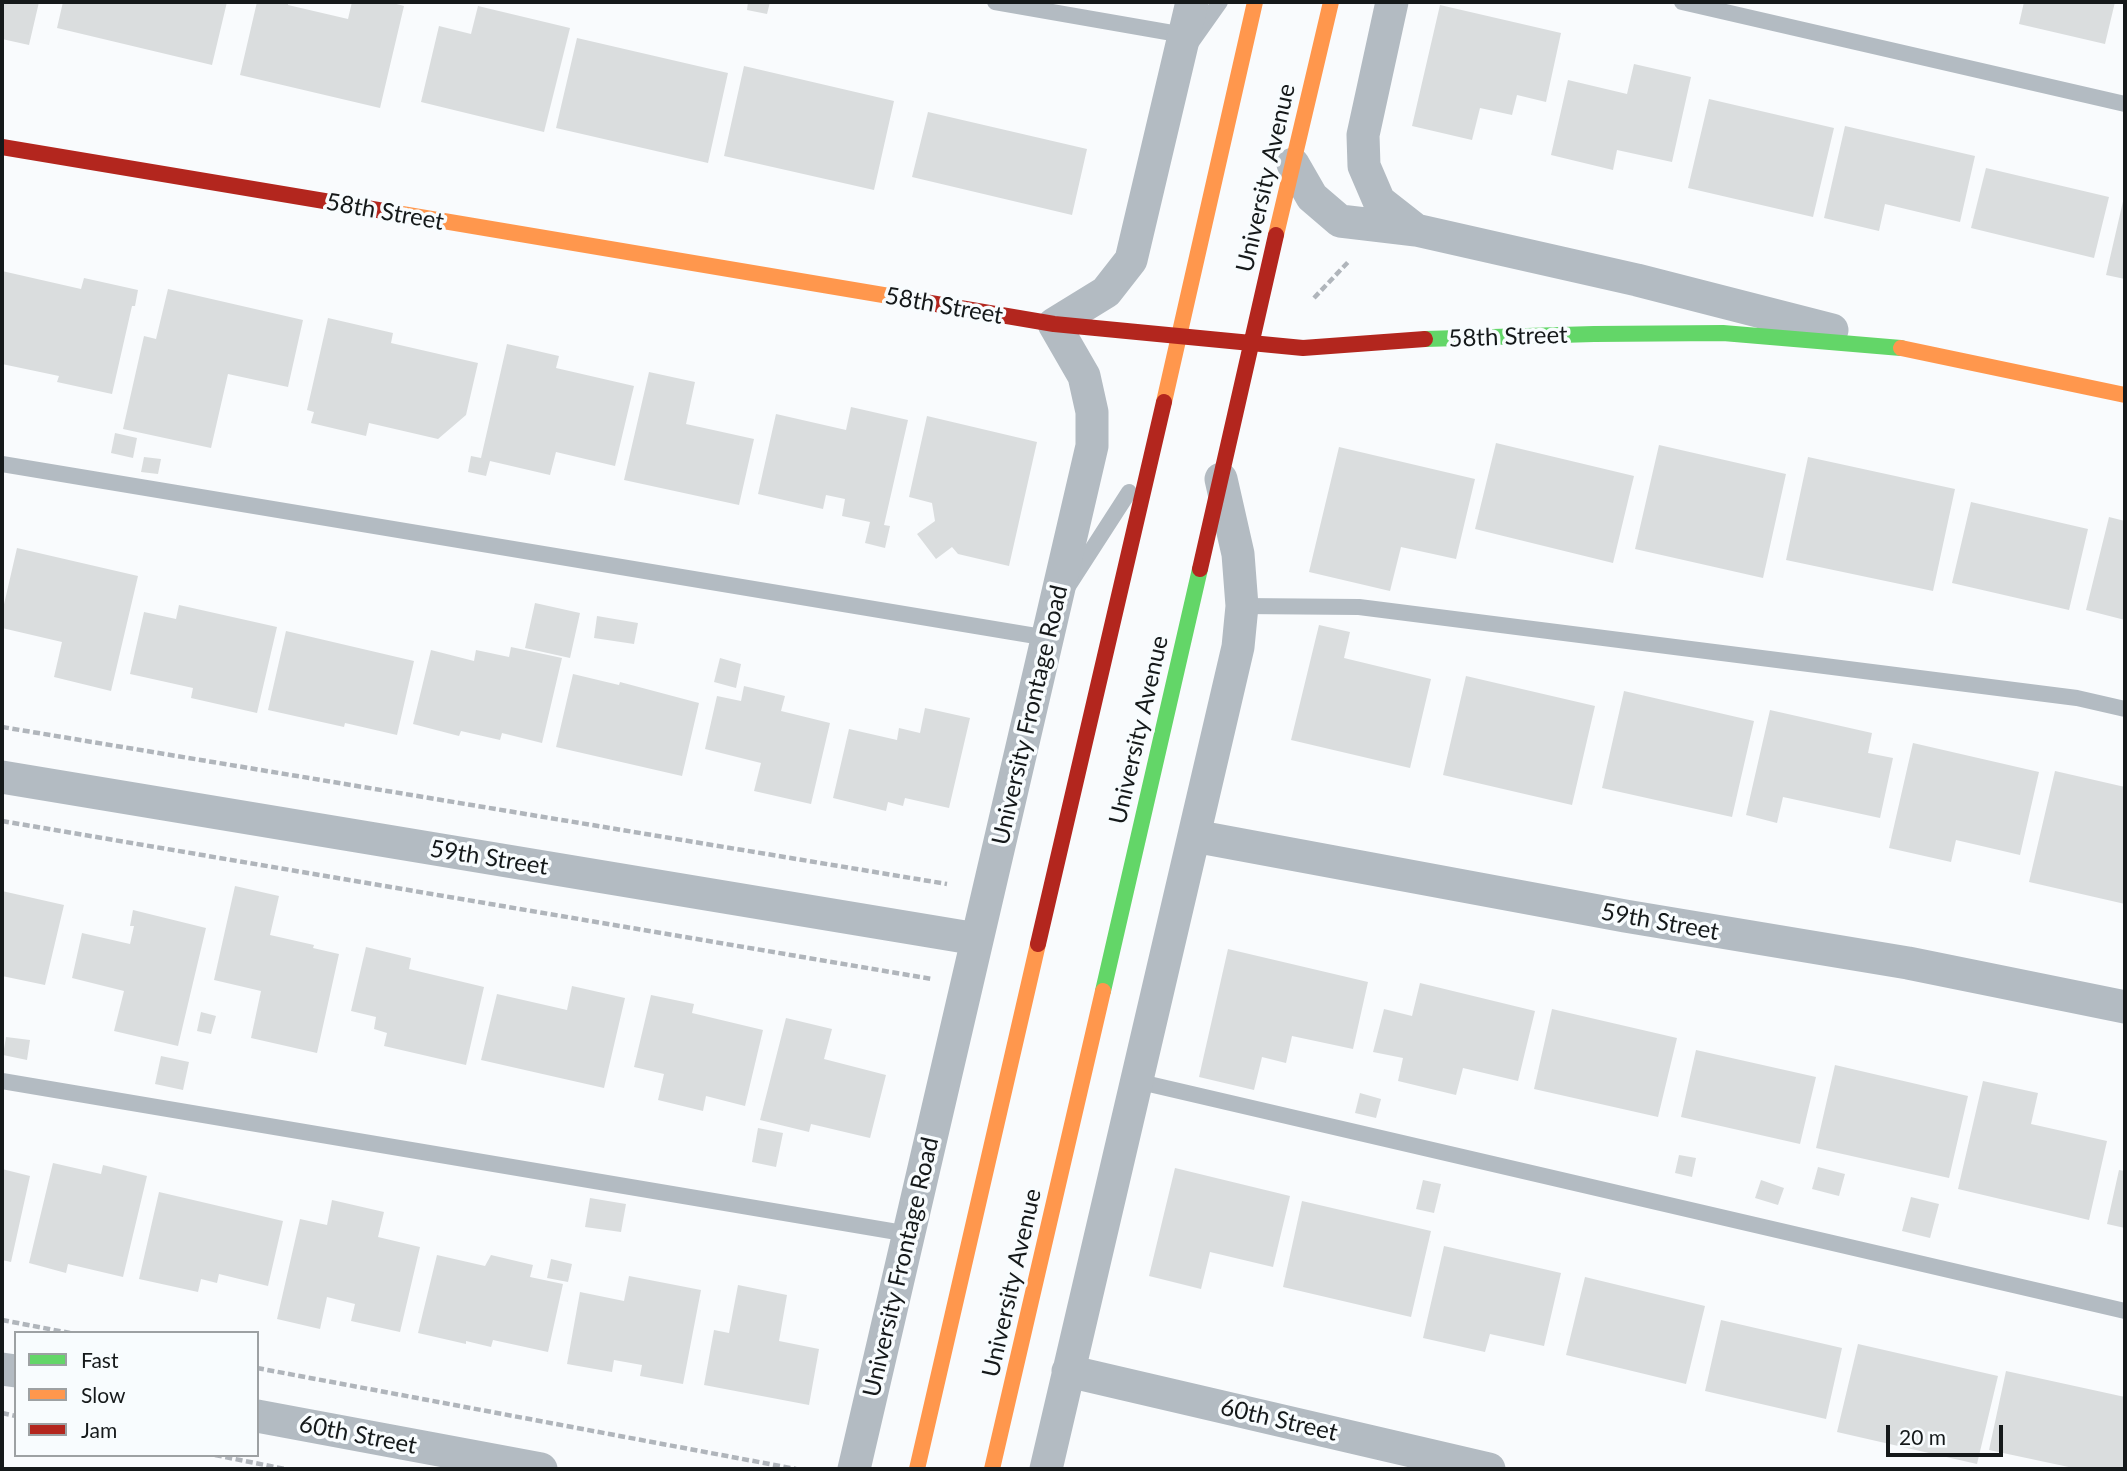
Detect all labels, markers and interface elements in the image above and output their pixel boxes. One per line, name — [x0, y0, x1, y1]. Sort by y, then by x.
street label: University Avenue — [1230, 81, 1302, 275]
street label: 58th Street — [324, 187, 446, 237]
street label: 58th Street — [883, 281, 1005, 331]
street label: 58th Street — [1448, 321, 1568, 353]
street label: University Frontage Road — [986, 582, 1074, 848]
street label: University Avenue — [1103, 633, 1175, 827]
street label: 59th Street — [428, 834, 550, 882]
street label: 59th Street — [1599, 897, 1721, 947]
street label: University Frontage Road — [857, 1134, 945, 1400]
street label: University Avenue — [976, 1186, 1048, 1380]
legend — [14, 1331, 259, 1457]
text: Fast — [81, 1347, 118, 1372]
text: Slow — [81, 1382, 125, 1407]
street label: 60th Street — [1218, 1393, 1340, 1447]
street label: 60th Street — [297, 1409, 419, 1461]
scale bar — [1889, 1412, 2006, 1456]
text: Jam — [81, 1417, 117, 1442]
text: 20 m — [1899, 1424, 1946, 1449]

